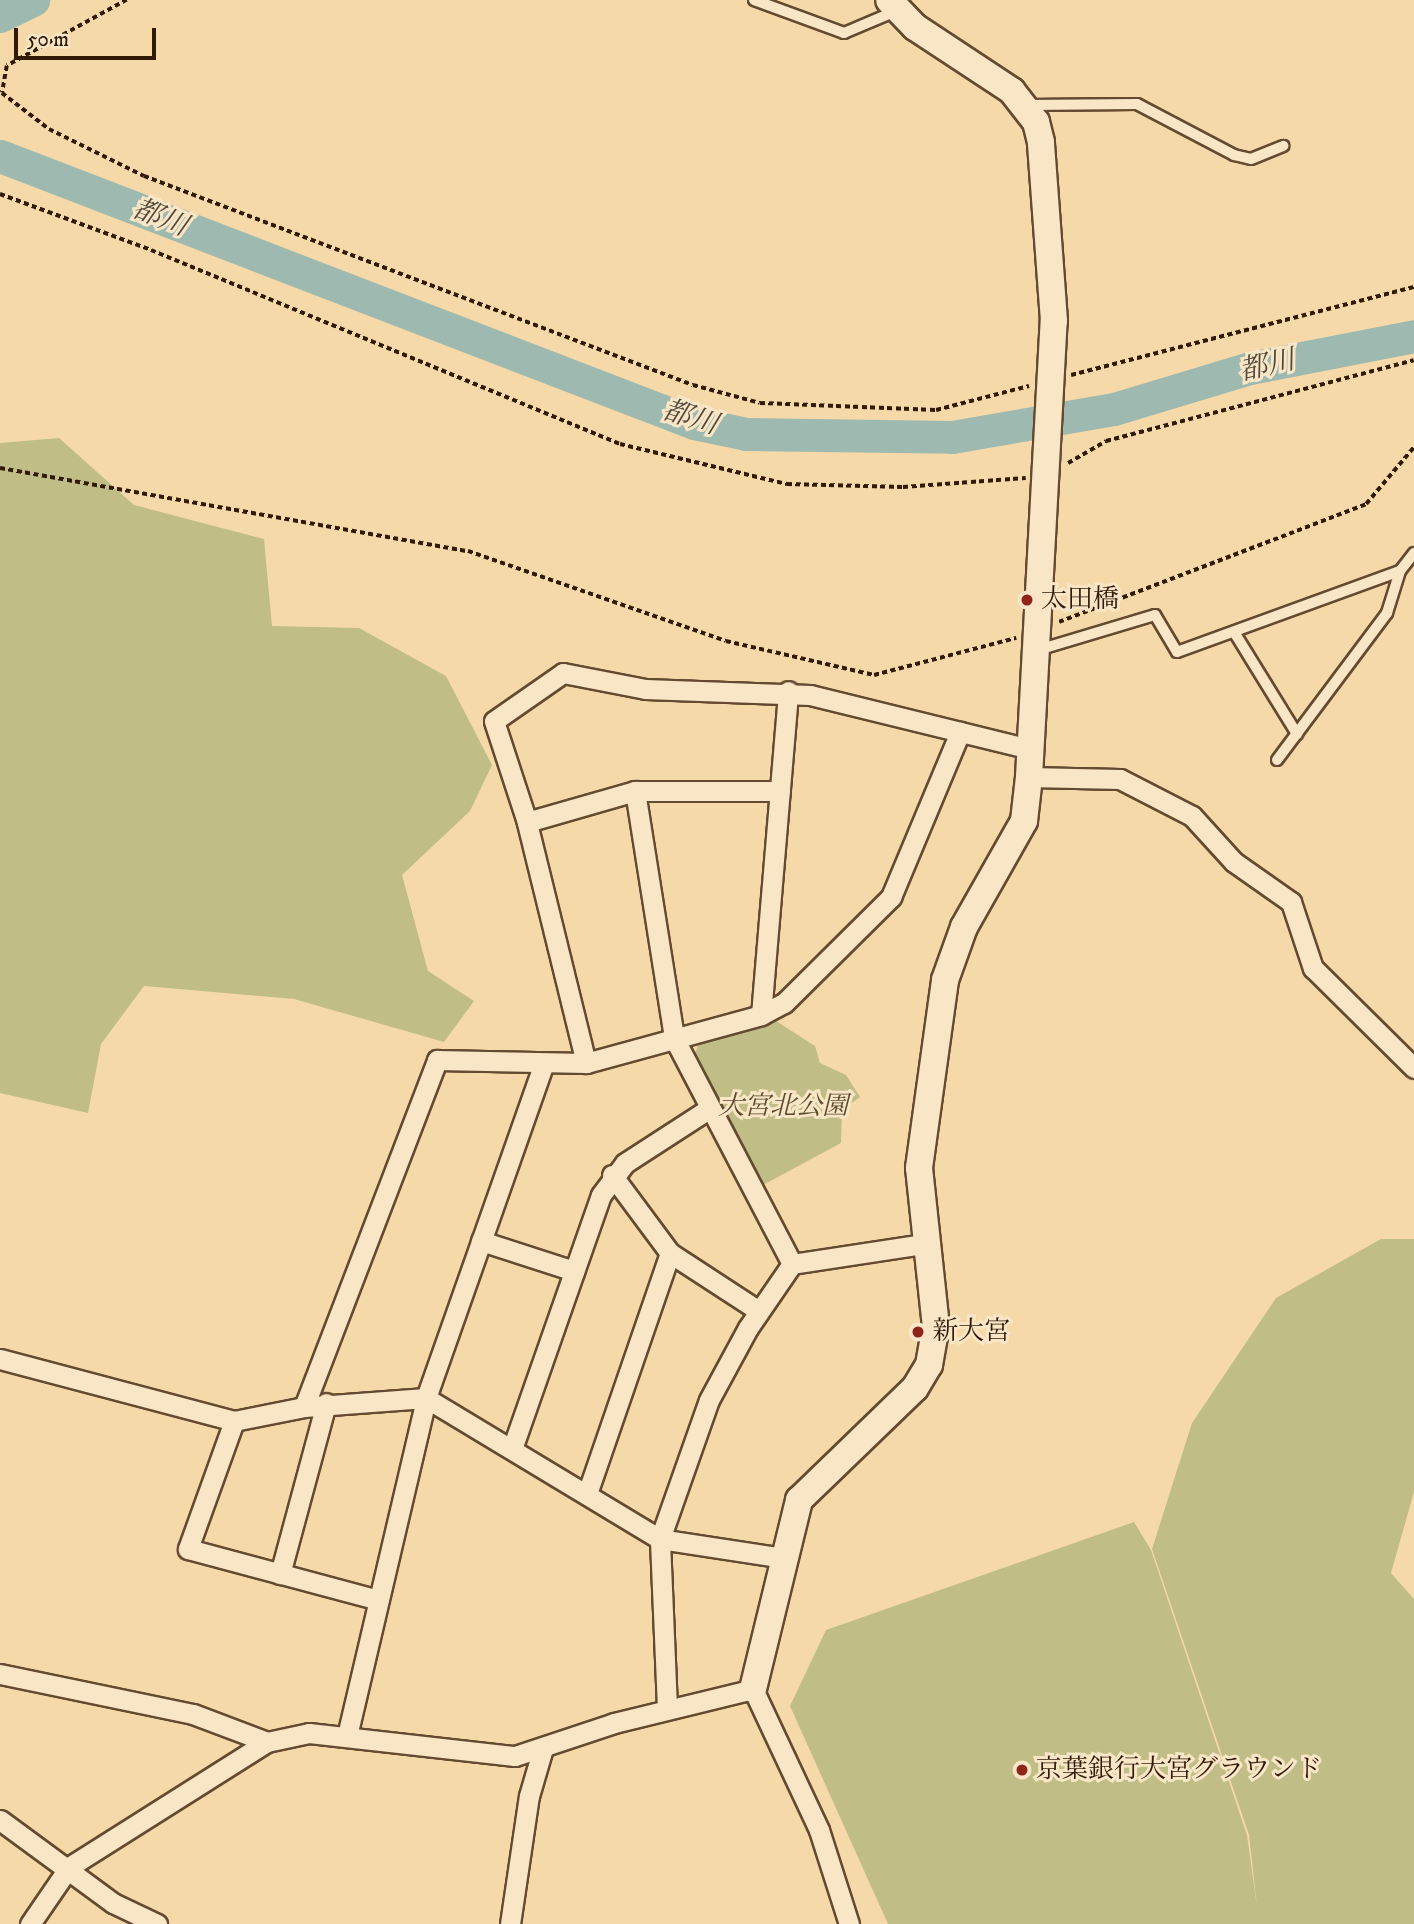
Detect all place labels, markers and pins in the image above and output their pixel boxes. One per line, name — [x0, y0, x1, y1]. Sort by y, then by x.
place label: 太田橋 — [1041, 584, 1119, 616]
marker: 太田橋 — [1019, 592, 1035, 608]
place label: 新大宮 — [932, 1316, 1010, 1348]
marker: 新大宮 — [910, 1324, 926, 1340]
place label: 京葉銀行大宮グラウンド — [1036, 1754, 1322, 1786]
marker: 京葉銀行大宮グラウンド — [1014, 1762, 1030, 1778]

